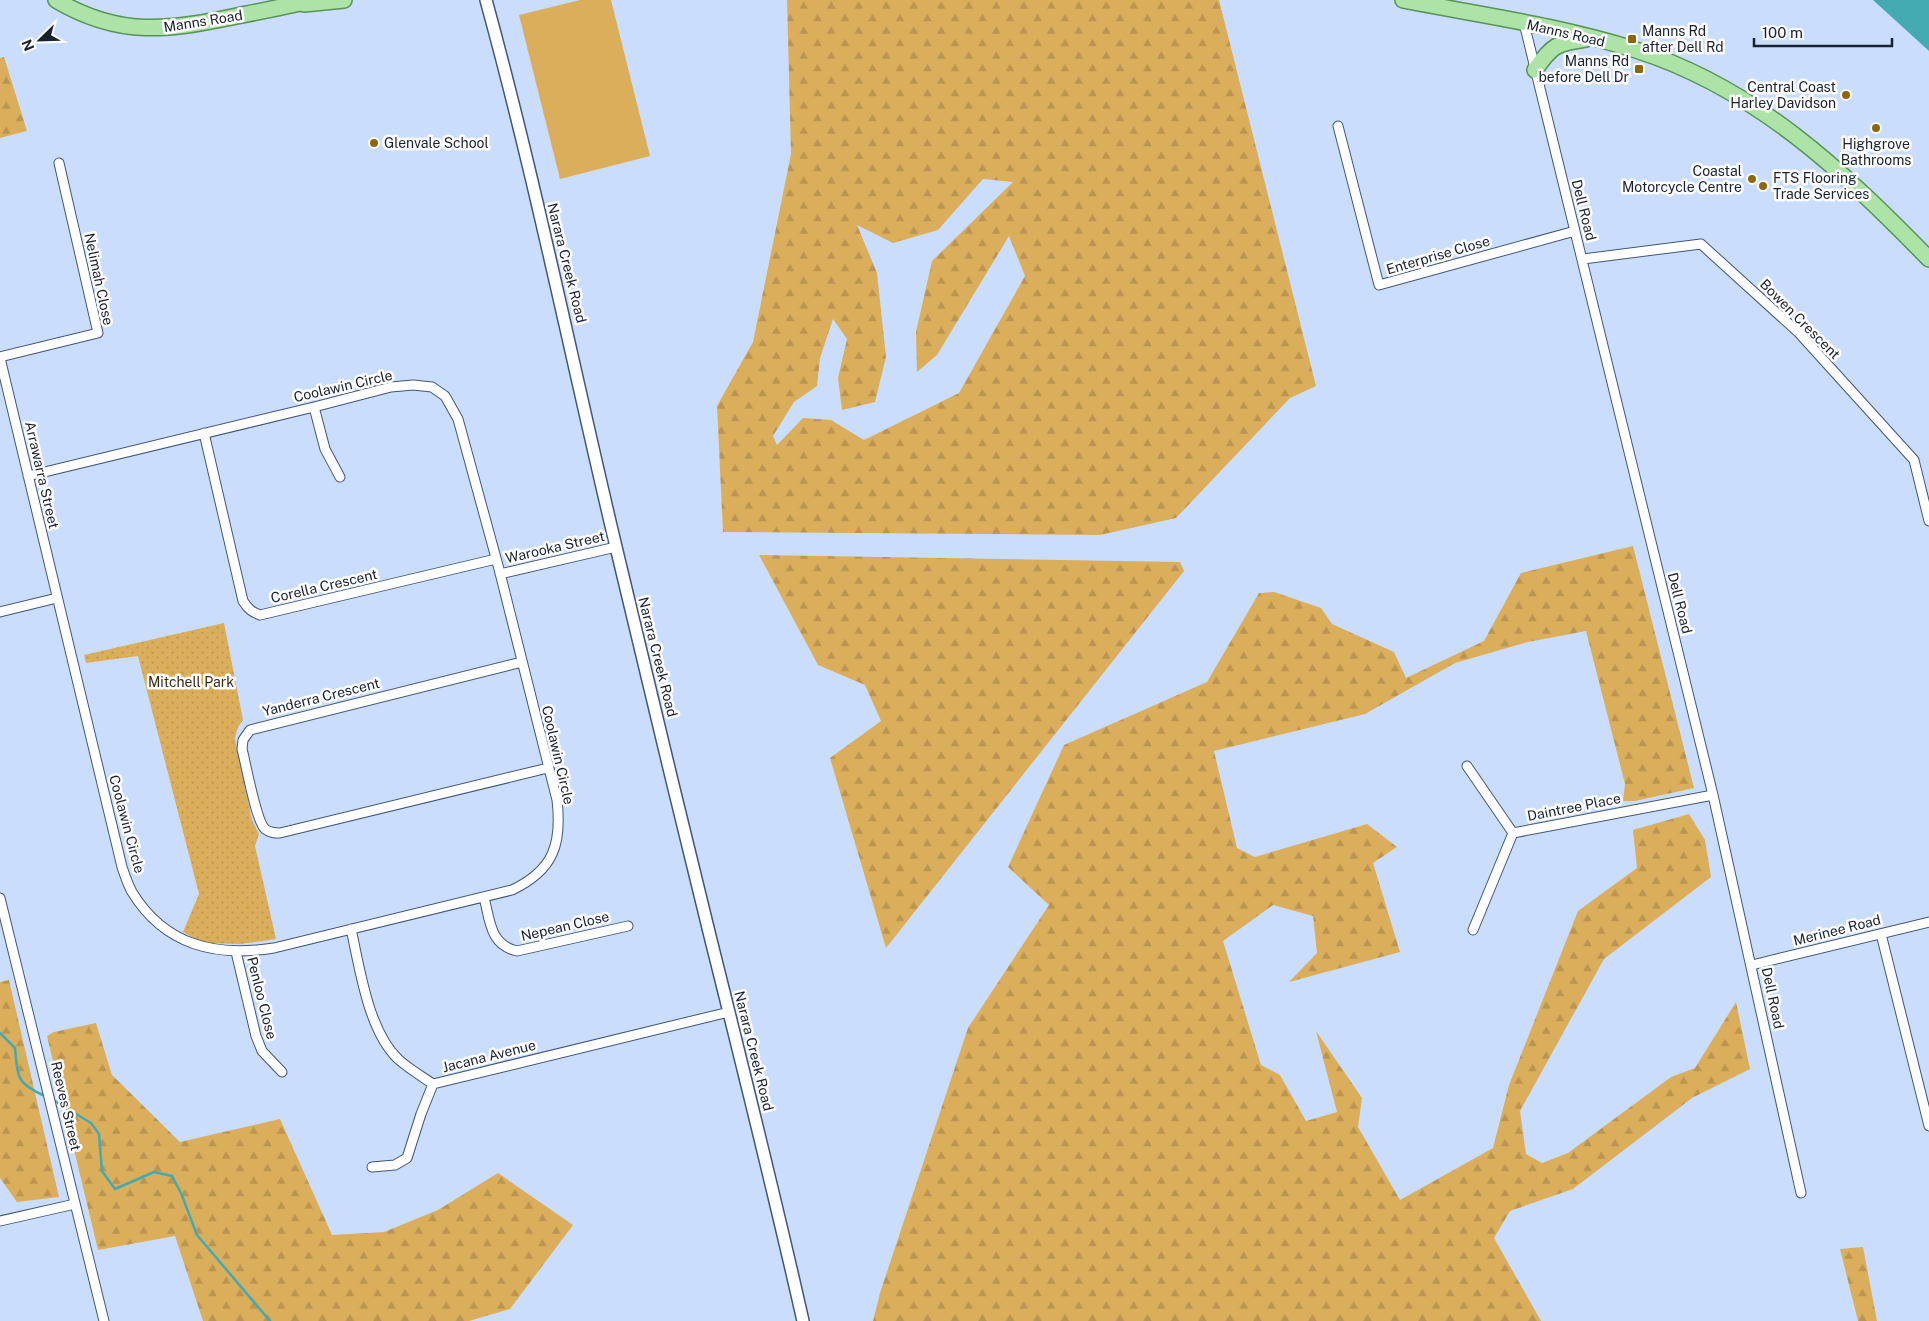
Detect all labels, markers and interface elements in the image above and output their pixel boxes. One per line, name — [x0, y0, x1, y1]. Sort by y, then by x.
street label: Manns Road — [162, 7, 244, 35]
north arrow — [15, 15, 65, 65]
scale bar — [1754, 15, 1892, 47]
street label: Manns Road — [1525, 16, 1607, 50]
place label: Manns Rd after Dell Rd — [1642, 23, 1724, 55]
text: 100 m — [1762, 24, 1803, 41]
marker: Manns Rd after Dell Rd — [1626, 33, 1638, 45]
text: N — [19, 37, 38, 53]
place label: Manns Rd before Dell Dr — [1539, 53, 1629, 85]
marker: Manns Rd before Dell Dr — [1633, 63, 1645, 75]
place label: Central Coast Harley Davidson — [1730, 79, 1836, 111]
marker: Central Coast Harley Davidson — [1840, 89, 1852, 101]
marker: Highgrove Bathrooms — [1870, 122, 1882, 134]
place label: Glenvale School — [384, 135, 489, 151]
place label: Highgrove Bathrooms — [1841, 136, 1911, 168]
marker: Glenvale School — [368, 137, 380, 149]
place label: Coastal Motorcycle Centre — [1622, 163, 1742, 195]
place label: FTS Flooring Trade Services — [1773, 170, 1869, 202]
marker: Coastal Motorcycle Centre — [1746, 173, 1758, 185]
street label: Dell Road — [1569, 178, 1599, 242]
marker: FTS Flooring Trade Services — [1757, 180, 1769, 192]
street label: Narara Creek Road — [544, 201, 590, 325]
street label: Nelimah Close — [81, 231, 117, 327]
street label: Enterprise Close — [1384, 233, 1492, 277]
street label: Bowen Crescent — [1757, 276, 1843, 362]
street label: Coolawin Circle — [292, 367, 394, 405]
street label: Arrawarra Street — [22, 420, 62, 530]
street label: Warooka Street — [504, 528, 606, 566]
street label: Corella Crescent — [269, 566, 379, 606]
street label: Dell Road — [1665, 571, 1695, 635]
street label: Narara Creek Road — [635, 595, 681, 719]
park label: Mitchell Park — [148, 674, 234, 690]
street label: Yanderra Crescent — [261, 675, 381, 719]
street label: Coolawin Circle — [539, 704, 577, 806]
street label: Coolawin Circle — [106, 773, 148, 875]
street label: Daintree Place — [1526, 790, 1622, 824]
street label: Nepean Close — [519, 908, 611, 944]
street label: Merinee Road — [1792, 911, 1882, 949]
street label: Penloo Close — [244, 955, 280, 1041]
street label: Dell Road — [1759, 966, 1787, 1030]
street label: Narara Creek Road — [731, 989, 777, 1113]
street label: Jacana Avenue — [441, 1037, 537, 1075]
street label: Reeves Street — [48, 1060, 84, 1152]

